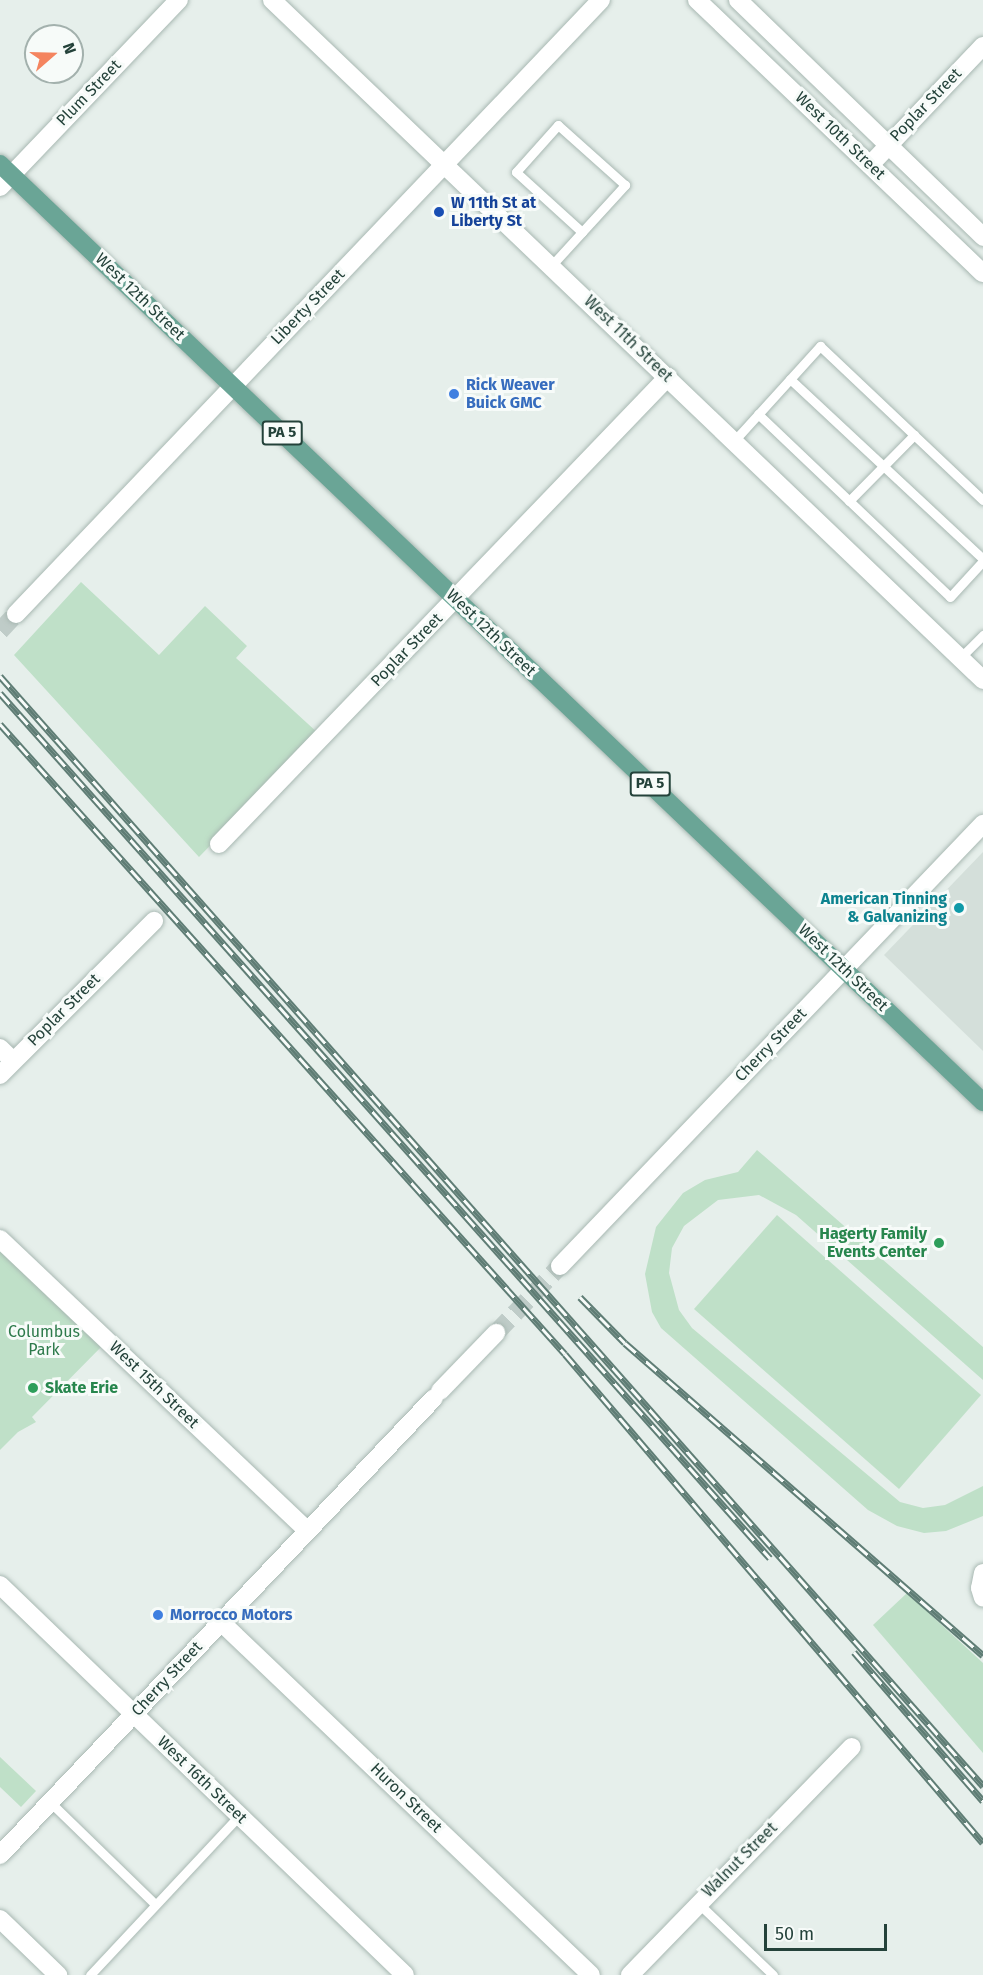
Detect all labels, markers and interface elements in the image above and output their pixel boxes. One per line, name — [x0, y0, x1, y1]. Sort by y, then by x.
north arrow — [24, 24, 84, 84]
text: N — [59, 40, 80, 57]
street label: Plum Street — [53, 56, 125, 130]
street label: Poplar Street — [886, 64, 966, 146]
street label: West 10th Street — [791, 88, 889, 184]
place label: W 11th St at Liberty St — [451, 193, 536, 231]
marker: W 11th St at Liberty St — [432, 205, 446, 219]
street label: West 12th Street — [91, 249, 189, 345]
street label: Liberty Street — [267, 265, 349, 349]
street label: West 11th Street — [580, 292, 676, 386]
place label: Rick Weaver Buick GMC — [466, 375, 555, 413]
marker: Rick Weaver Buick GMC — [447, 387, 461, 401]
road number: PA 5 — [261, 421, 303, 445]
street label: West 12th Street — [442, 585, 540, 681]
street label: Poplar Street — [367, 609, 447, 691]
road number: PA 5 — [629, 772, 671, 796]
place label: American Tinning & Galvanizing — [821, 889, 947, 927]
marker: American Tinning & Galvanizing — [952, 901, 966, 915]
street label: West 12th Street — [794, 920, 892, 1016]
street label: Poplar Street — [24, 970, 104, 1050]
street label: Cherry Street — [731, 1004, 811, 1086]
place label: Hagerty Family Events Center — [819, 1224, 927, 1262]
marker: Hagerty Family Events Center — [932, 1236, 946, 1250]
park label: Columbus Park — [8, 1322, 80, 1360]
street label: West 15th Street — [105, 1337, 203, 1433]
place label: Skate Erie — [45, 1378, 118, 1398]
marker: Skate Erie — [26, 1381, 40, 1395]
place label: Morrocco Motors — [170, 1605, 293, 1625]
marker: Morrocco Motors — [151, 1608, 165, 1622]
street label: Cherry Street — [128, 1638, 206, 1720]
street label: West 16th Street — [153, 1732, 251, 1828]
street label: Huron Street — [366, 1759, 446, 1837]
street label: Walnut Street — [699, 1819, 781, 1901]
scale bar — [767, 1912, 890, 1950]
text: 50 m — [775, 1923, 814, 1945]

